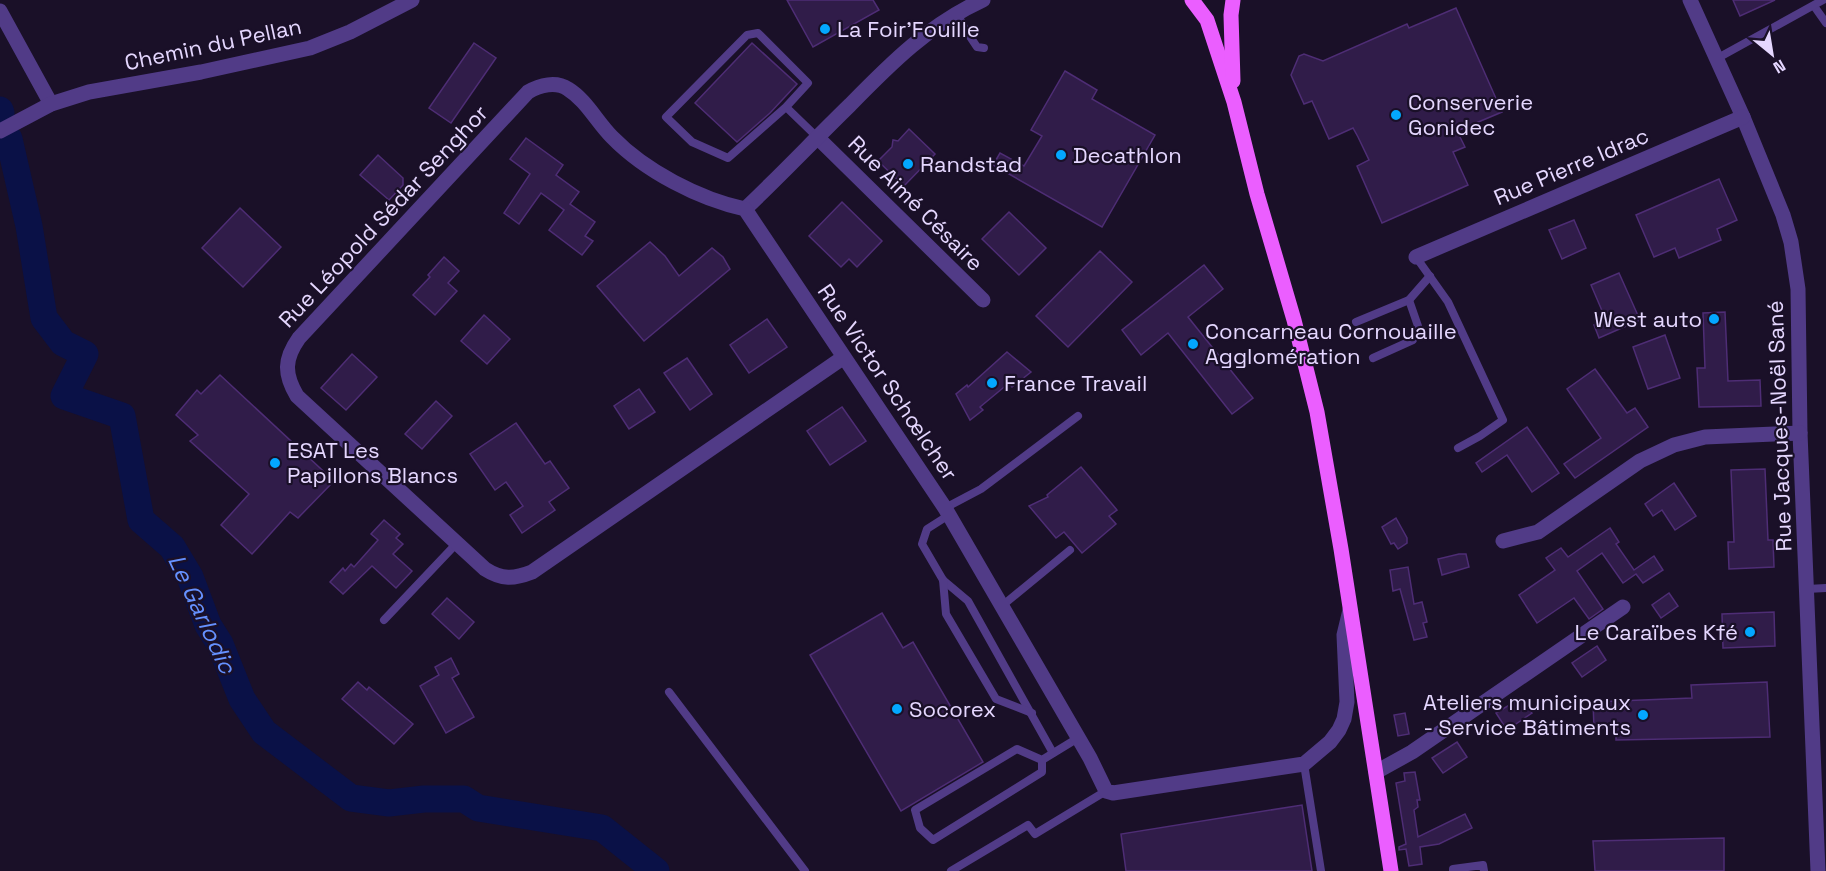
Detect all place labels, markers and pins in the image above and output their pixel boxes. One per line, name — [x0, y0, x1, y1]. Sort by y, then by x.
place label: La Foir'Fouille — [837, 15, 980, 43]
marker: La Foir'Fouille — [818, 22, 832, 36]
place label: Conserverie Gonidec — [1408, 88, 1533, 141]
marker: Conserverie Gonidec — [1389, 108, 1403, 122]
place label: Decathlon — [1073, 141, 1182, 169]
marker: Decathlon — [1054, 148, 1068, 162]
place label: Randstad — [920, 150, 1022, 178]
marker: Randstad — [901, 157, 915, 171]
place label: West auto — [1594, 305, 1702, 333]
marker: West auto — [1707, 312, 1721, 326]
place label: Concarneau Cornouaille Agglomération — [1205, 317, 1457, 370]
marker: Concarneau Cornouaille Agglomération — [1186, 337, 1200, 351]
place label: France Travail — [1004, 369, 1147, 397]
marker: France Travail — [985, 376, 999, 390]
place label: ESAT Les Papillons Blancs — [287, 436, 458, 489]
marker: ESAT Les Papillons Blancs — [268, 456, 282, 470]
place label: Le Caraïbes Kfé — [1575, 618, 1738, 646]
marker: Le Caraïbes Kfé — [1743, 625, 1757, 639]
place label: Ateliers municipaux - Service Bâtiments — [1423, 688, 1631, 741]
place label: Socorex — [909, 695, 996, 723]
marker: Socorex — [890, 702, 904, 716]
marker: Ateliers municipaux - Service Bâtiments — [1636, 708, 1650, 722]

